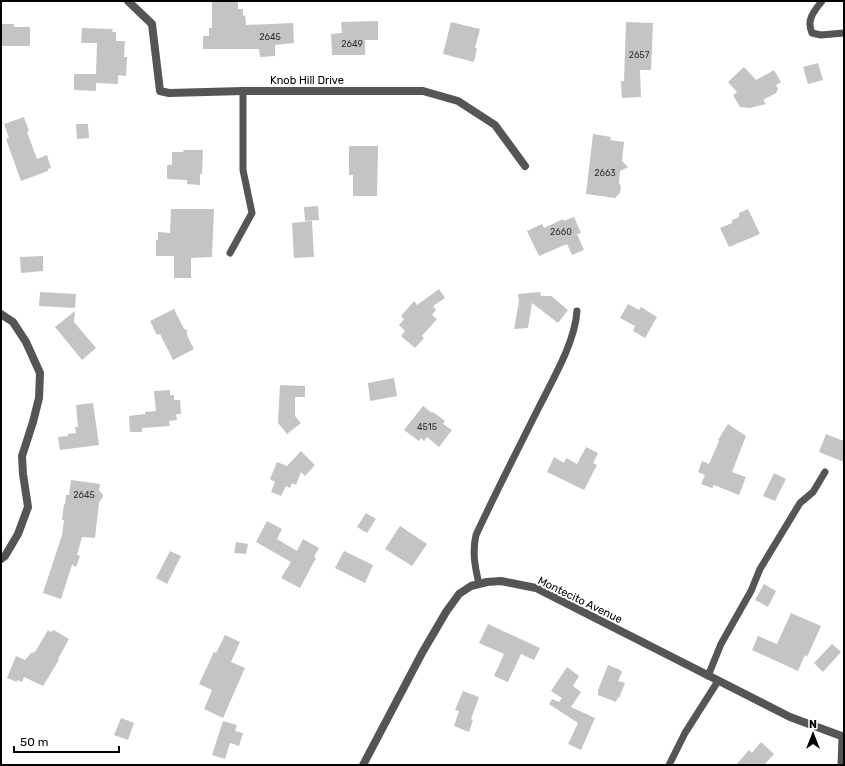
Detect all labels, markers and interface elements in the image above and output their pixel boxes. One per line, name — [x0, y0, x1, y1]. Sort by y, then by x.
house number: 2645 — [259, 32, 281, 42]
house number: 2649 — [341, 39, 363, 49]
house number: 2657 — [629, 50, 650, 60]
street label: Knob Hill Drive — [270, 74, 344, 87]
house number: 2663 — [594, 168, 616, 178]
house number: 2660 — [550, 227, 572, 237]
house number: 4515 — [417, 422, 437, 432]
house number: 2645 — [73, 490, 95, 500]
street label: Montecito Avenue — [536, 574, 624, 626]
north arrow — [793, 714, 833, 754]
text: N — [809, 718, 817, 731]
scale bar — [14, 728, 119, 754]
text: 50 m — [20, 735, 48, 749]

